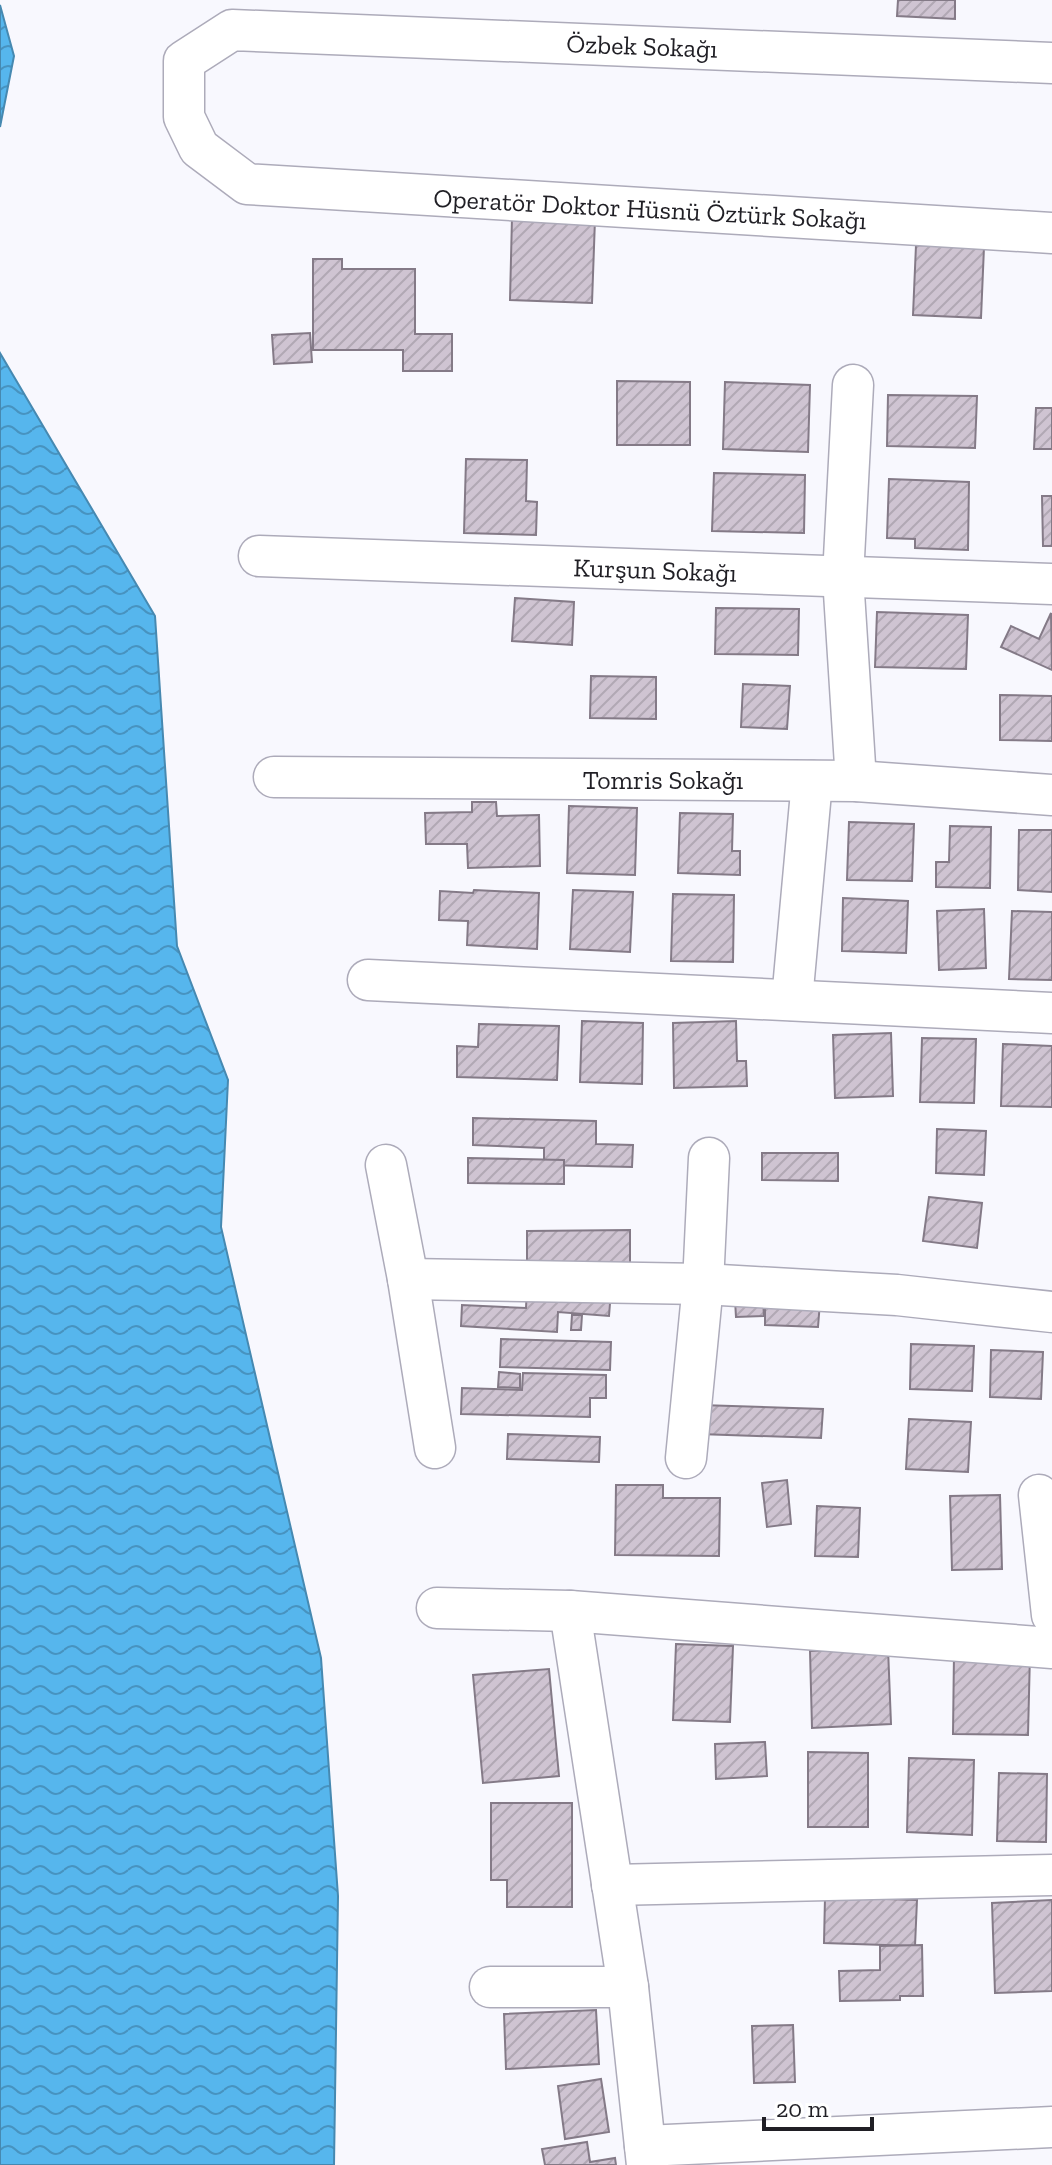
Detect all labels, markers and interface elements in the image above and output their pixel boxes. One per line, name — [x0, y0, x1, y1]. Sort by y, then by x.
street label: Özbek Sokağı — [566, 27, 718, 65]
street label: Operatör Doktor Hüsnü Öztürk Sokağı — [433, 182, 867, 236]
street label: Kurşun Sokağı — [573, 551, 737, 589]
street label: Tomris Sokağı — [583, 764, 743, 796]
scale bar — [764, 2081, 872, 2131]
text: 20 m — [776, 2094, 829, 2123]

